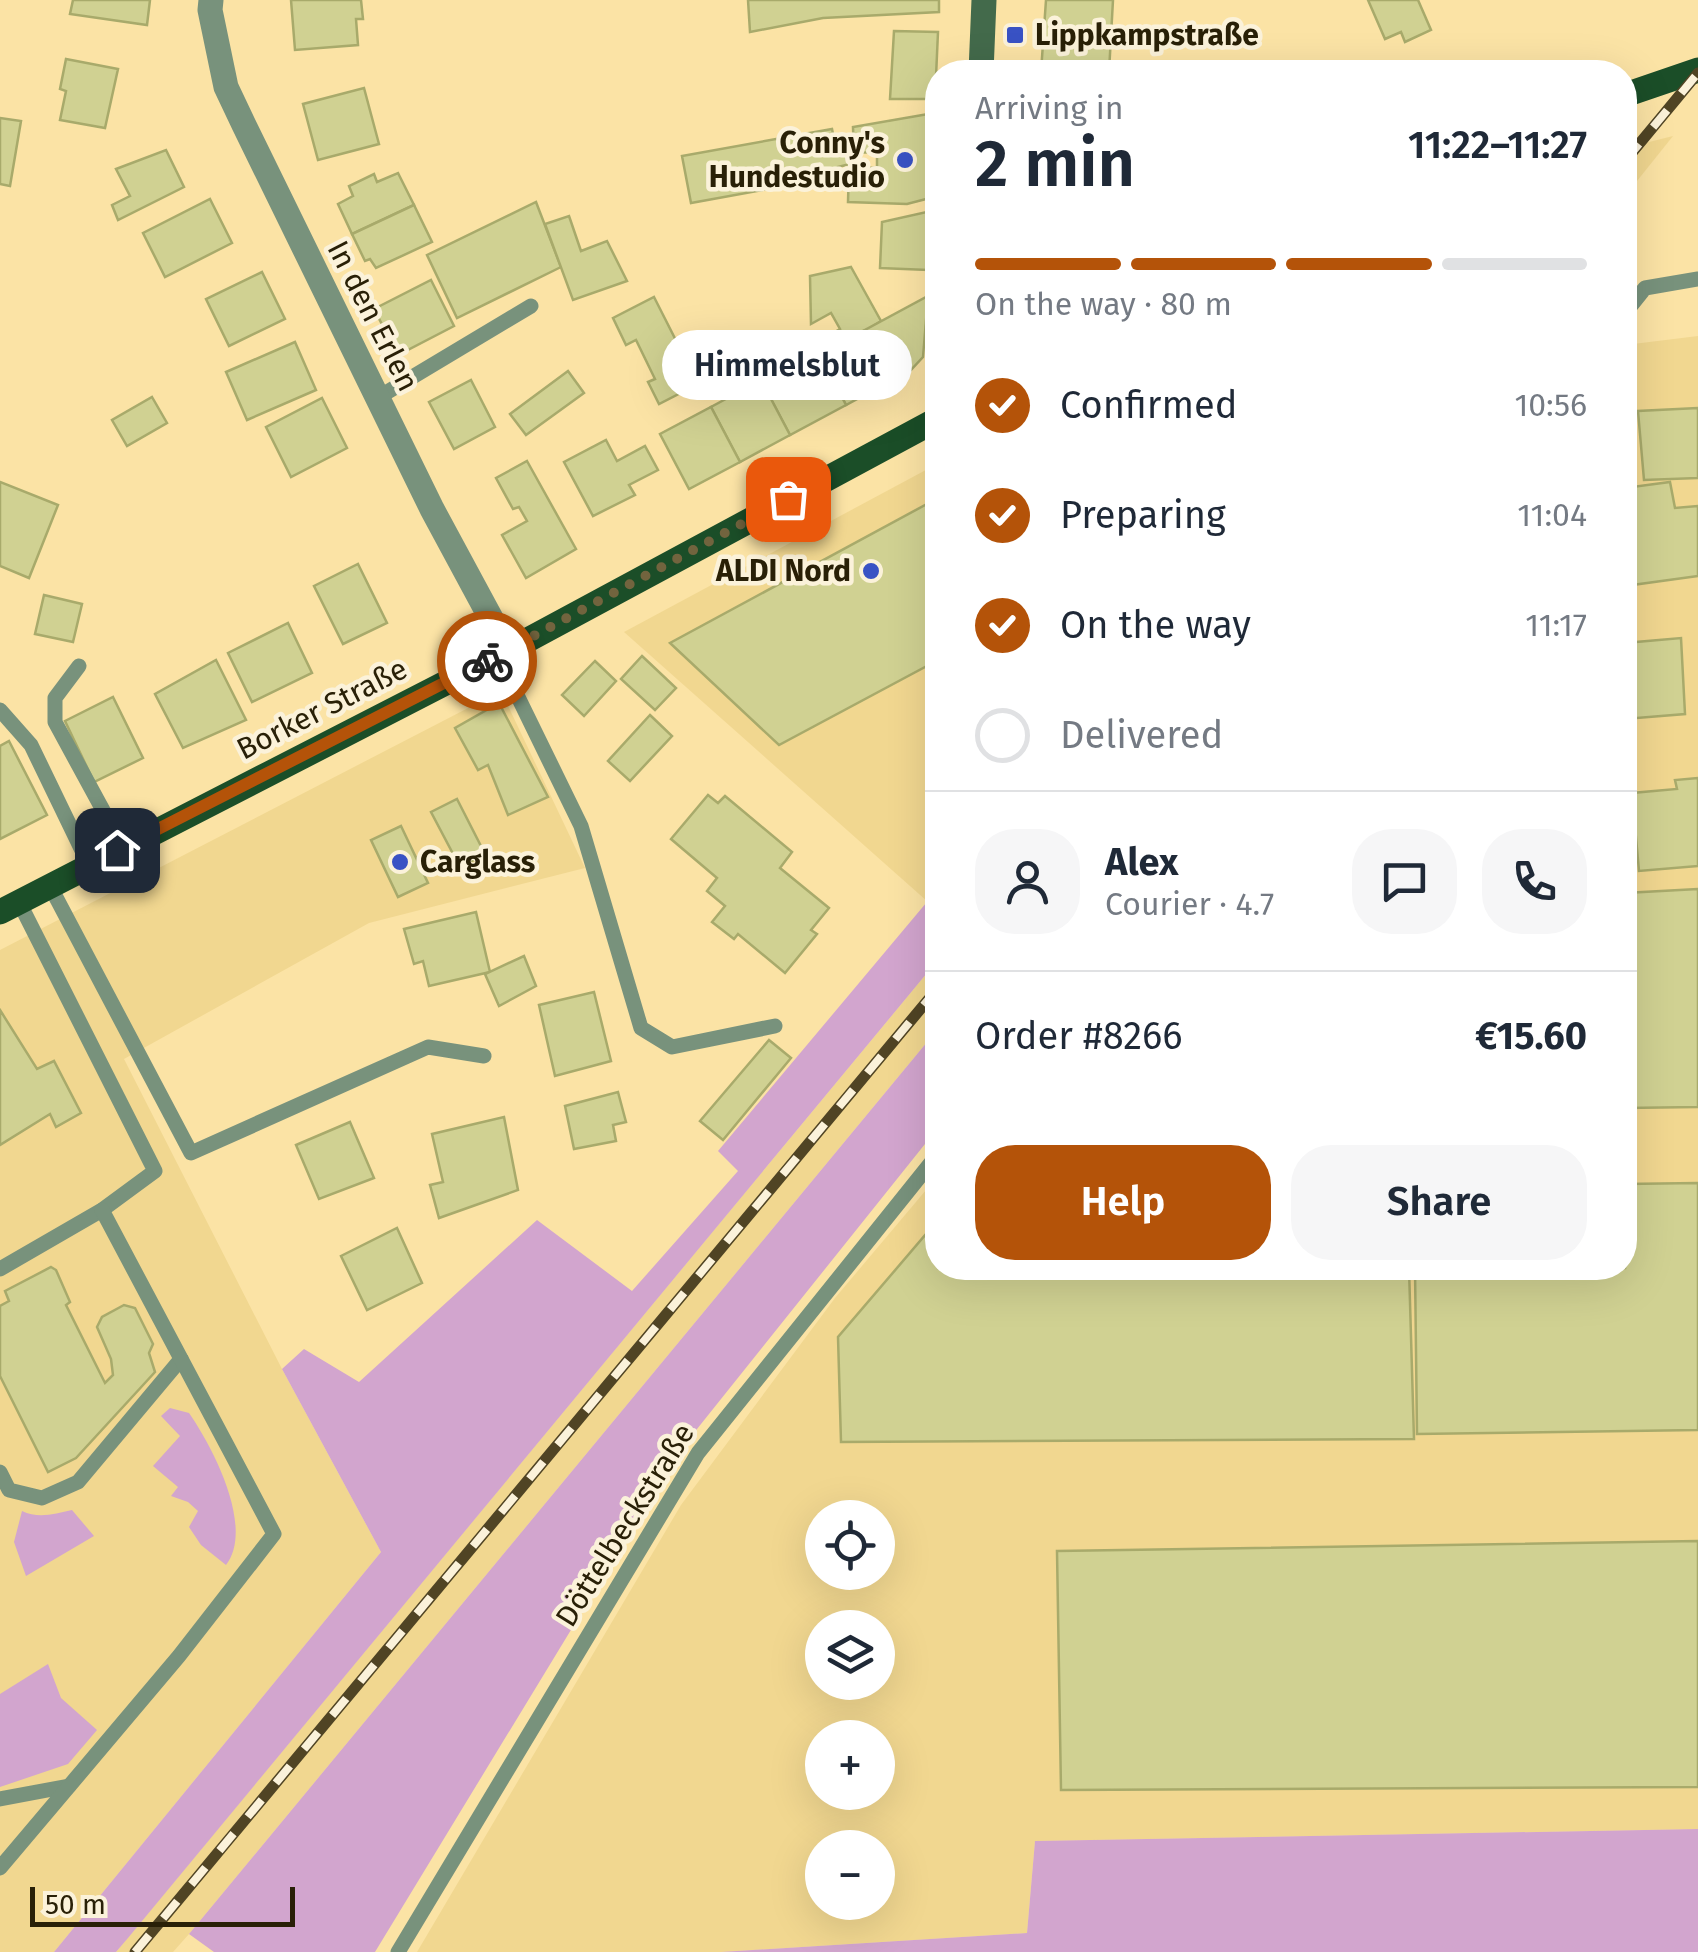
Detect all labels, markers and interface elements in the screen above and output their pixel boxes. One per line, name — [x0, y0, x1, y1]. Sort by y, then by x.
place label: Lippkampstraße — [1035, 17, 1259, 53]
marker: Lippkampstraße — [1004, 24, 1026, 46]
text: Arriving in — [975, 89, 1123, 127]
text: 11:22–11:27 — [1408, 122, 1587, 168]
place label: Conny's Hundestudio — [709, 125, 885, 195]
text: 2 min — [975, 125, 1135, 203]
marker: Conny's Hundestudio — [894, 149, 916, 171]
street label: In den Erlen — [320, 235, 426, 397]
text: On the way · 80 m — [975, 285, 1232, 323]
callout: Himmelsblut — [663, 329, 913, 399]
text: Himmelsblut — [694, 346, 880, 384]
icon: check — [975, 378, 1030, 433]
text: Confirmed — [1060, 382, 1238, 428]
text: 10:56 — [1514, 386, 1587, 424]
pin — [746, 457, 831, 542]
icon: bag — [761, 472, 816, 527]
icon: check — [975, 488, 1030, 543]
text: Preparing — [1060, 492, 1226, 538]
text: 11:04 — [1517, 496, 1587, 534]
place label: ALDI Nord — [715, 553, 851, 589]
marker: ALDI Nord — [860, 560, 882, 582]
icon: check — [975, 598, 1030, 653]
text: On the way — [1060, 602, 1251, 648]
text: 11:17 — [1525, 606, 1587, 644]
courier — [437, 611, 537, 711]
icon: bike — [460, 634, 515, 689]
street label: Borker Straße — [231, 651, 413, 767]
text: Delivered — [1060, 712, 1223, 758]
pin — [75, 808, 160, 893]
icon: home — [90, 823, 145, 878]
button: person — [975, 829, 1080, 934]
button: chat — [1352, 829, 1457, 934]
button: phone — [1482, 829, 1587, 934]
text: Alex — [1105, 839, 1178, 885]
place label: Carglass — [420, 844, 535, 880]
marker: Carglass — [389, 851, 411, 873]
text: Courier · 4.7 — [1105, 885, 1274, 923]
text: Order #8266 — [975, 1013, 1183, 1059]
text: €15.60 — [1475, 1013, 1587, 1059]
button: Help — [975, 1145, 1271, 1260]
button: Share — [1291, 1145, 1587, 1260]
street label: Döttelbeckstraße — [548, 1417, 702, 1633]
map controls — [805, 1500, 895, 1920]
button: locate — [805, 1500, 895, 1590]
button: layers — [805, 1610, 895, 1700]
button: + — [805, 1720, 895, 1810]
button: − — [805, 1830, 895, 1920]
scale bar — [30, 1882, 295, 1926]
text: 50 m — [45, 1888, 106, 1921]

